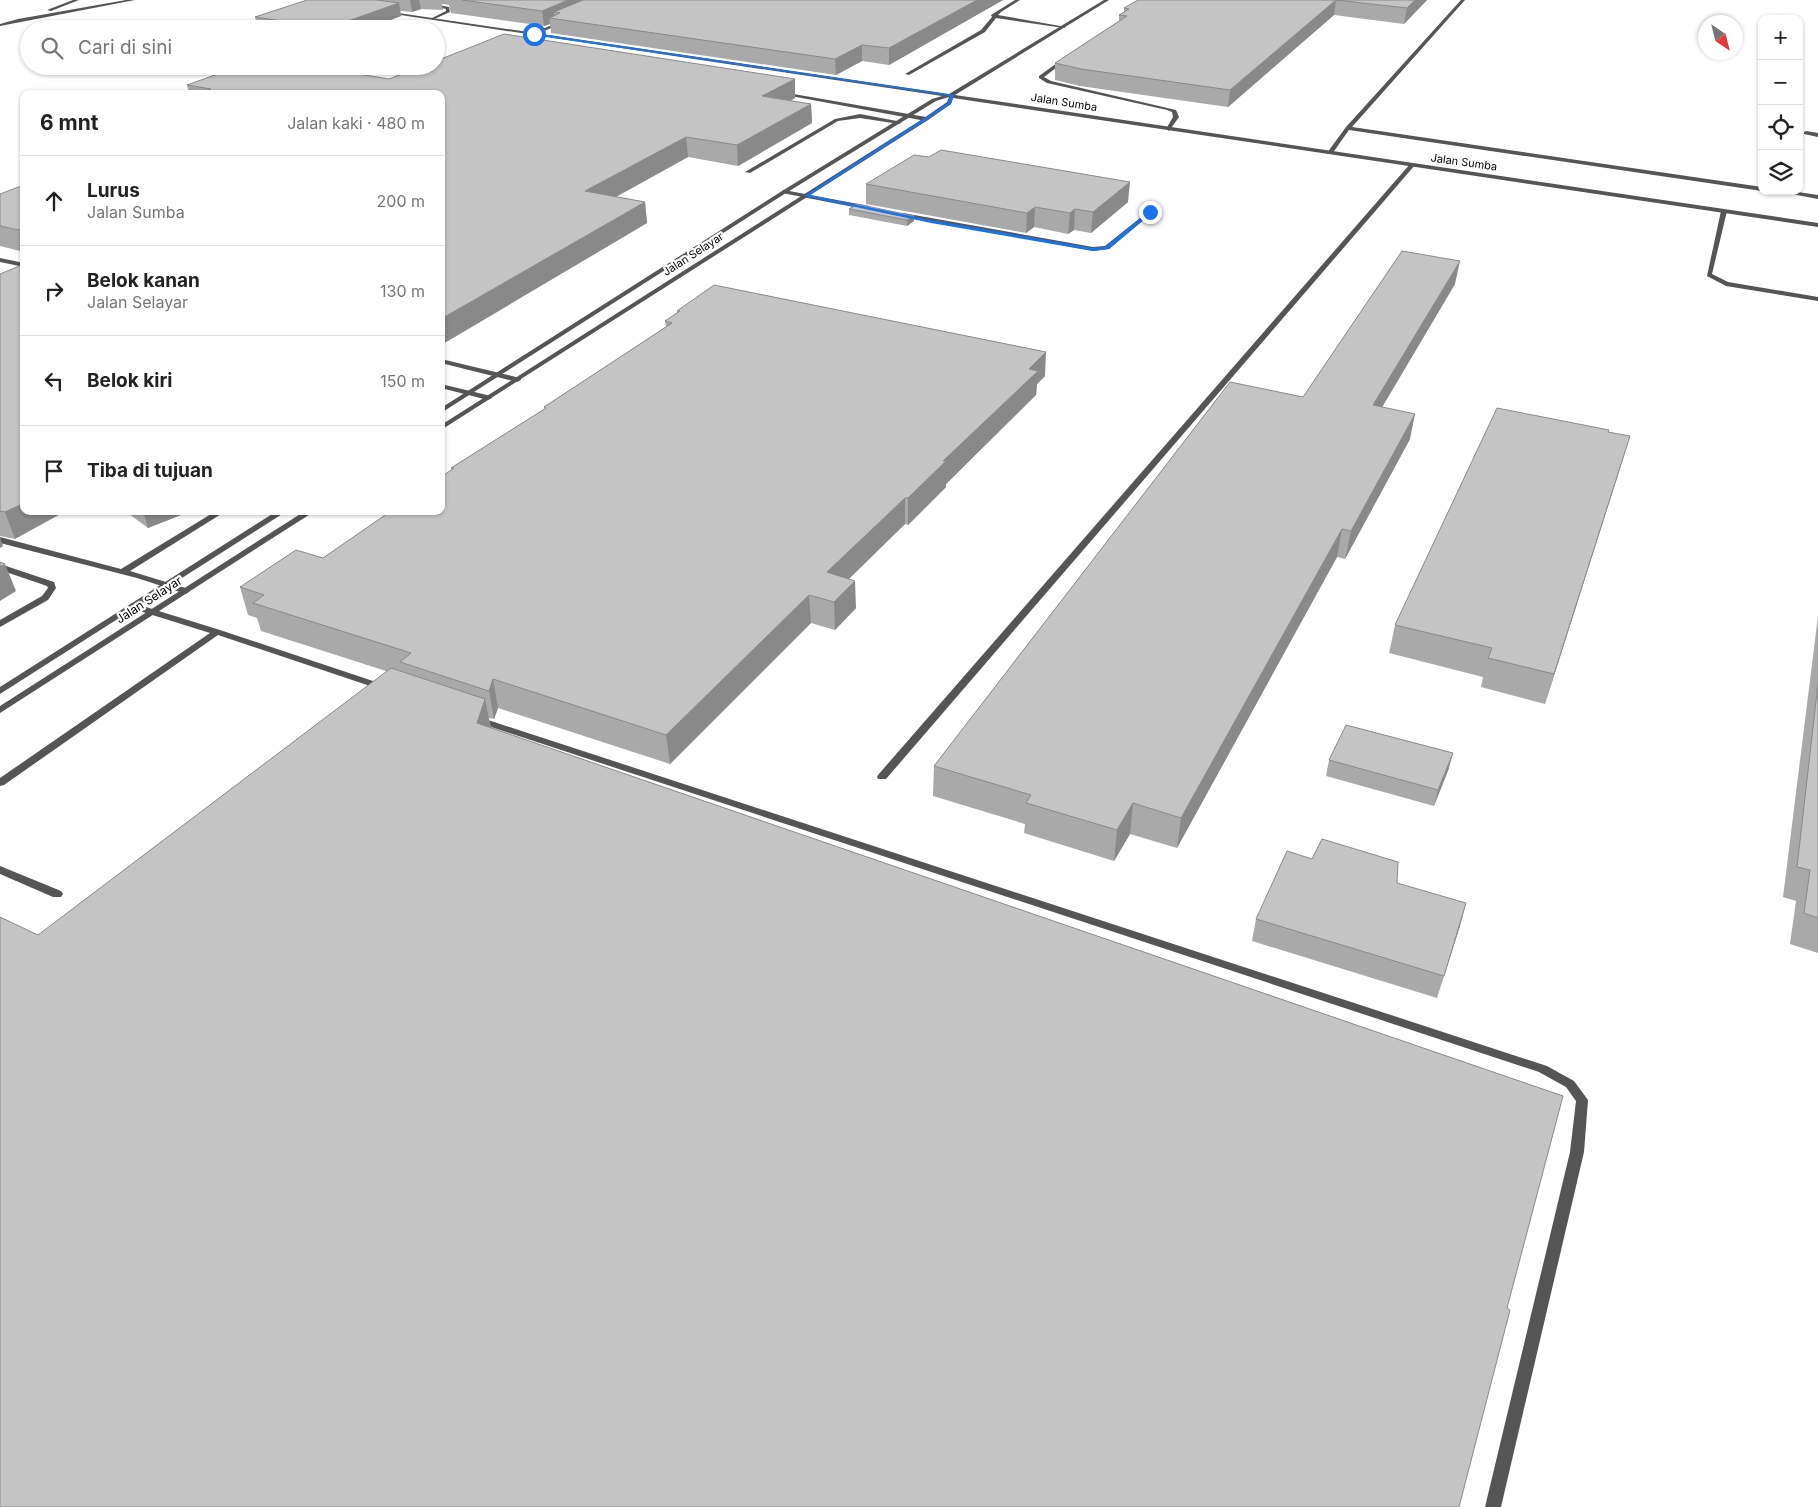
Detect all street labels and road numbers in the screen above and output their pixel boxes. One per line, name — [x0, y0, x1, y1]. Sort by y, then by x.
street label: Jalan Sumba — [1030, 90, 1098, 114]
street label: Jalan Sumba — [1430, 150, 1498, 174]
street label: Jalan Selayar — [660, 229, 726, 279]
street label: Jalan Selayar — [113, 572, 185, 627]

